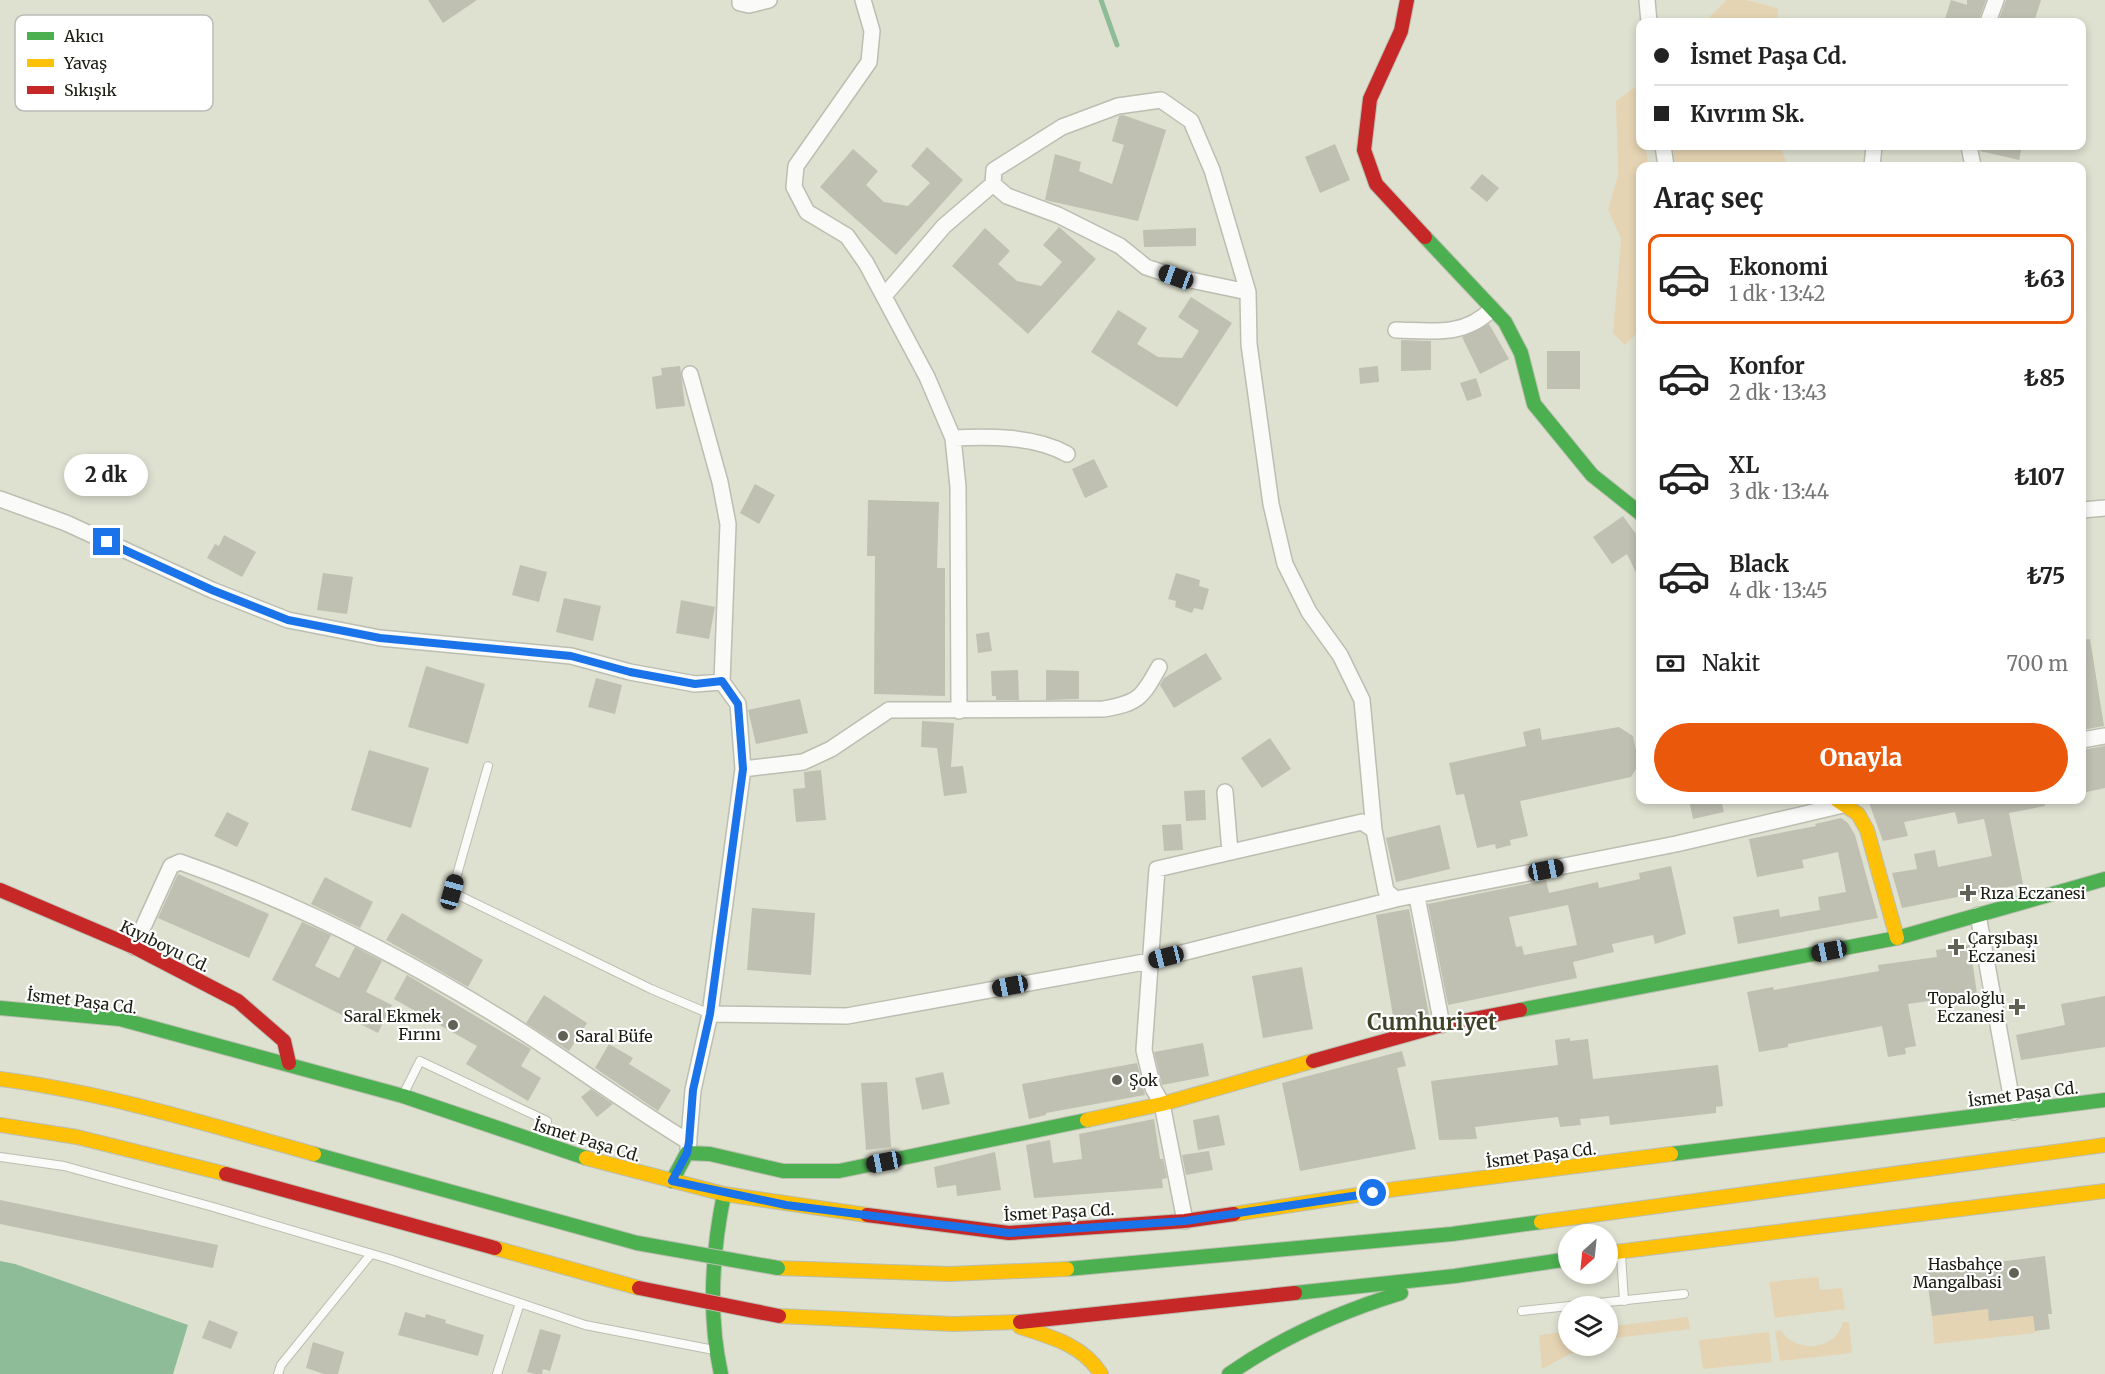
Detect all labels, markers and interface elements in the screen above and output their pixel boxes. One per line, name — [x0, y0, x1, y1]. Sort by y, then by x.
legend — [15, 15, 213, 111]
text: Akıcı — [63, 26, 104, 46]
text: İsmet Paşa Cd. — [1690, 42, 1847, 70]
text: Yavaş — [63, 53, 107, 73]
text: Sıkışık — [64, 80, 118, 100]
text: Kıvrım Sk. — [1690, 100, 1805, 128]
text: Araç seç — [1654, 181, 1764, 215]
icon: car — [1657, 252, 1711, 306]
text: Ekonomi — [1729, 253, 1828, 281]
car — [1156, 262, 1196, 292]
text: ₺63 — [2024, 265, 2065, 293]
text: 1 dk · 13:42 — [1729, 281, 1825, 306]
icon: car — [1657, 351, 1711, 405]
text: Konfor — [1729, 352, 1805, 380]
text: ₺85 — [2024, 364, 2065, 392]
text: 2 dk · 13:43 — [1729, 380, 1827, 405]
icon: car — [1657, 450, 1711, 504]
text: XL — [1729, 451, 1759, 479]
callout: 2 dk — [65, 455, 149, 497]
text: 2 dk — [85, 462, 127, 487]
text: ₺107 — [2014, 463, 2065, 491]
text: 3 dk · 13:44 — [1729, 479, 1829, 504]
route end — [93, 528, 120, 555]
icon: car — [1657, 549, 1711, 603]
text: Black — [1729, 550, 1789, 578]
text: ₺75 — [2026, 562, 2065, 590]
text: 4 dk · 13:45 — [1729, 578, 1828, 603]
icon: cash — [1654, 647, 1687, 680]
text: Nakit — [1702, 649, 1760, 677]
text: 700 m — [2007, 651, 2068, 676]
button: Onayla — [1654, 723, 2068, 792]
car — [1527, 858, 1565, 882]
car — [438, 872, 466, 912]
place label: Rıza Eczanesi — [1980, 883, 2086, 903]
marker: Rıza Eczanesi — [1961, 886, 1975, 900]
street label: Kıyıboyu Cd. — [117, 916, 213, 976]
place label: Çarşıbaşı Eczanesi — [1968, 928, 2038, 966]
car — [1810, 939, 1848, 963]
marker: Çarşıbaşı Eczanesi — [1949, 940, 1963, 954]
car — [1146, 944, 1186, 970]
car — [991, 974, 1029, 998]
street label: İsmet Paşa Cd. — [26, 984, 138, 1018]
place label: Topaloğlu Eczanesi — [1928, 988, 2005, 1026]
marker: Topaloğlu Eczanesi — [2010, 1000, 2024, 1014]
place label: Saral Ekmek Fırını — [343, 1006, 442, 1044]
district label: Cumhuriyet — [1367, 1008, 1497, 1036]
marker: Saral Ekmek Fırını — [446, 1018, 460, 1032]
place label: Saral Büfe — [575, 1026, 653, 1046]
marker: Saral Büfe — [556, 1029, 570, 1043]
place label: Şok — [1129, 1070, 1159, 1090]
marker: Şok — [1110, 1073, 1124, 1087]
street label: İsmet Paşa Cd. — [1967, 1077, 2079, 1111]
street label: İsmet Paşa Cd. — [531, 1114, 643, 1166]
street label: İsmet Paşa Cd. — [1485, 1138, 1597, 1172]
car — [865, 1150, 903, 1174]
route start — [1359, 1179, 1386, 1206]
street label: İsmet Paşa Cd. — [1003, 1199, 1115, 1225]
north arrow — [1558, 1224, 1618, 1284]
map controls — [1558, 1224, 1618, 1356]
place label: Hasbahçe Mangalbasi — [1913, 1254, 2002, 1292]
marker: Hasbahçe Mangalbasi — [2007, 1266, 2021, 1280]
button: layers — [1558, 1296, 1618, 1356]

